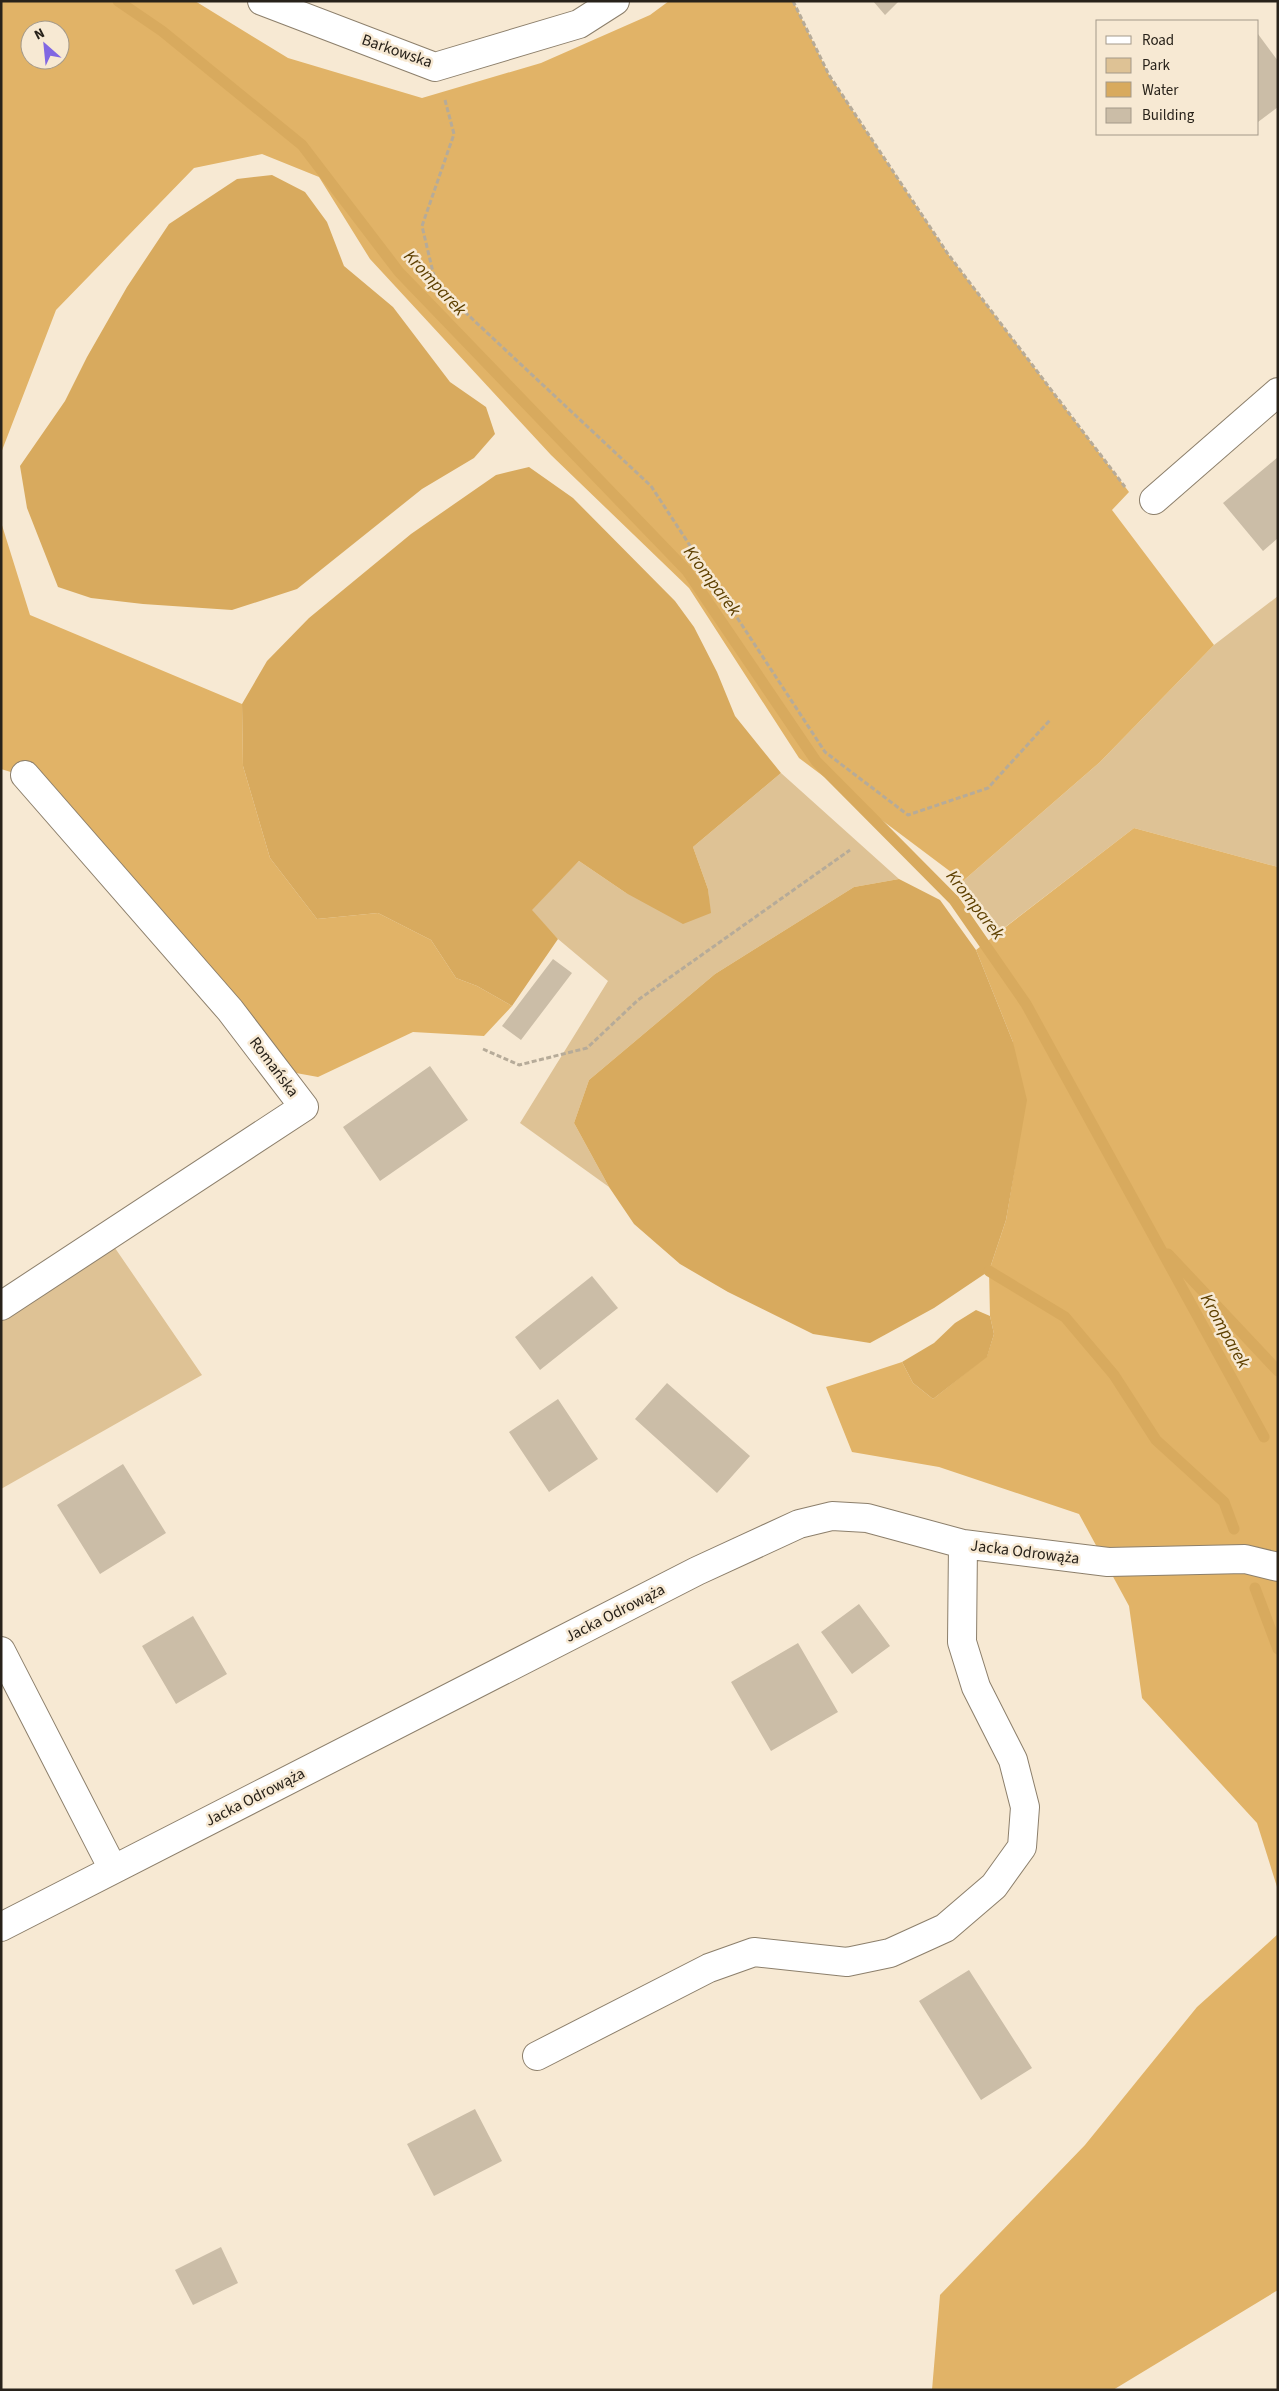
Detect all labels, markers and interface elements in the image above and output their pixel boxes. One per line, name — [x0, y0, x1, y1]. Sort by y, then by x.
north arrow — [20, 20, 70, 70]
legend — [1096, 20, 1259, 135]
text: N — [31, 23, 48, 45]
street label: Barkowska — [359, 29, 435, 73]
text: Road — [1142, 30, 1174, 51]
text: Park — [1142, 55, 1171, 76]
text: Water — [1142, 80, 1179, 101]
text: Building — [1142, 105, 1195, 126]
water label: Kromparek — [398, 244, 472, 322]
water label: Kromparek — [677, 541, 747, 622]
water label: Kromparek — [940, 865, 1010, 945]
street label: Romańska — [244, 1032, 304, 1102]
water label: Kromparek — [1194, 1289, 1256, 1373]
street label: Jacka Odrowąża — [969, 1534, 1081, 1570]
street label: Jacka Odrowąża — [561, 1578, 669, 1648]
street label: Jacka Odrowąża — [201, 1762, 309, 1832]

